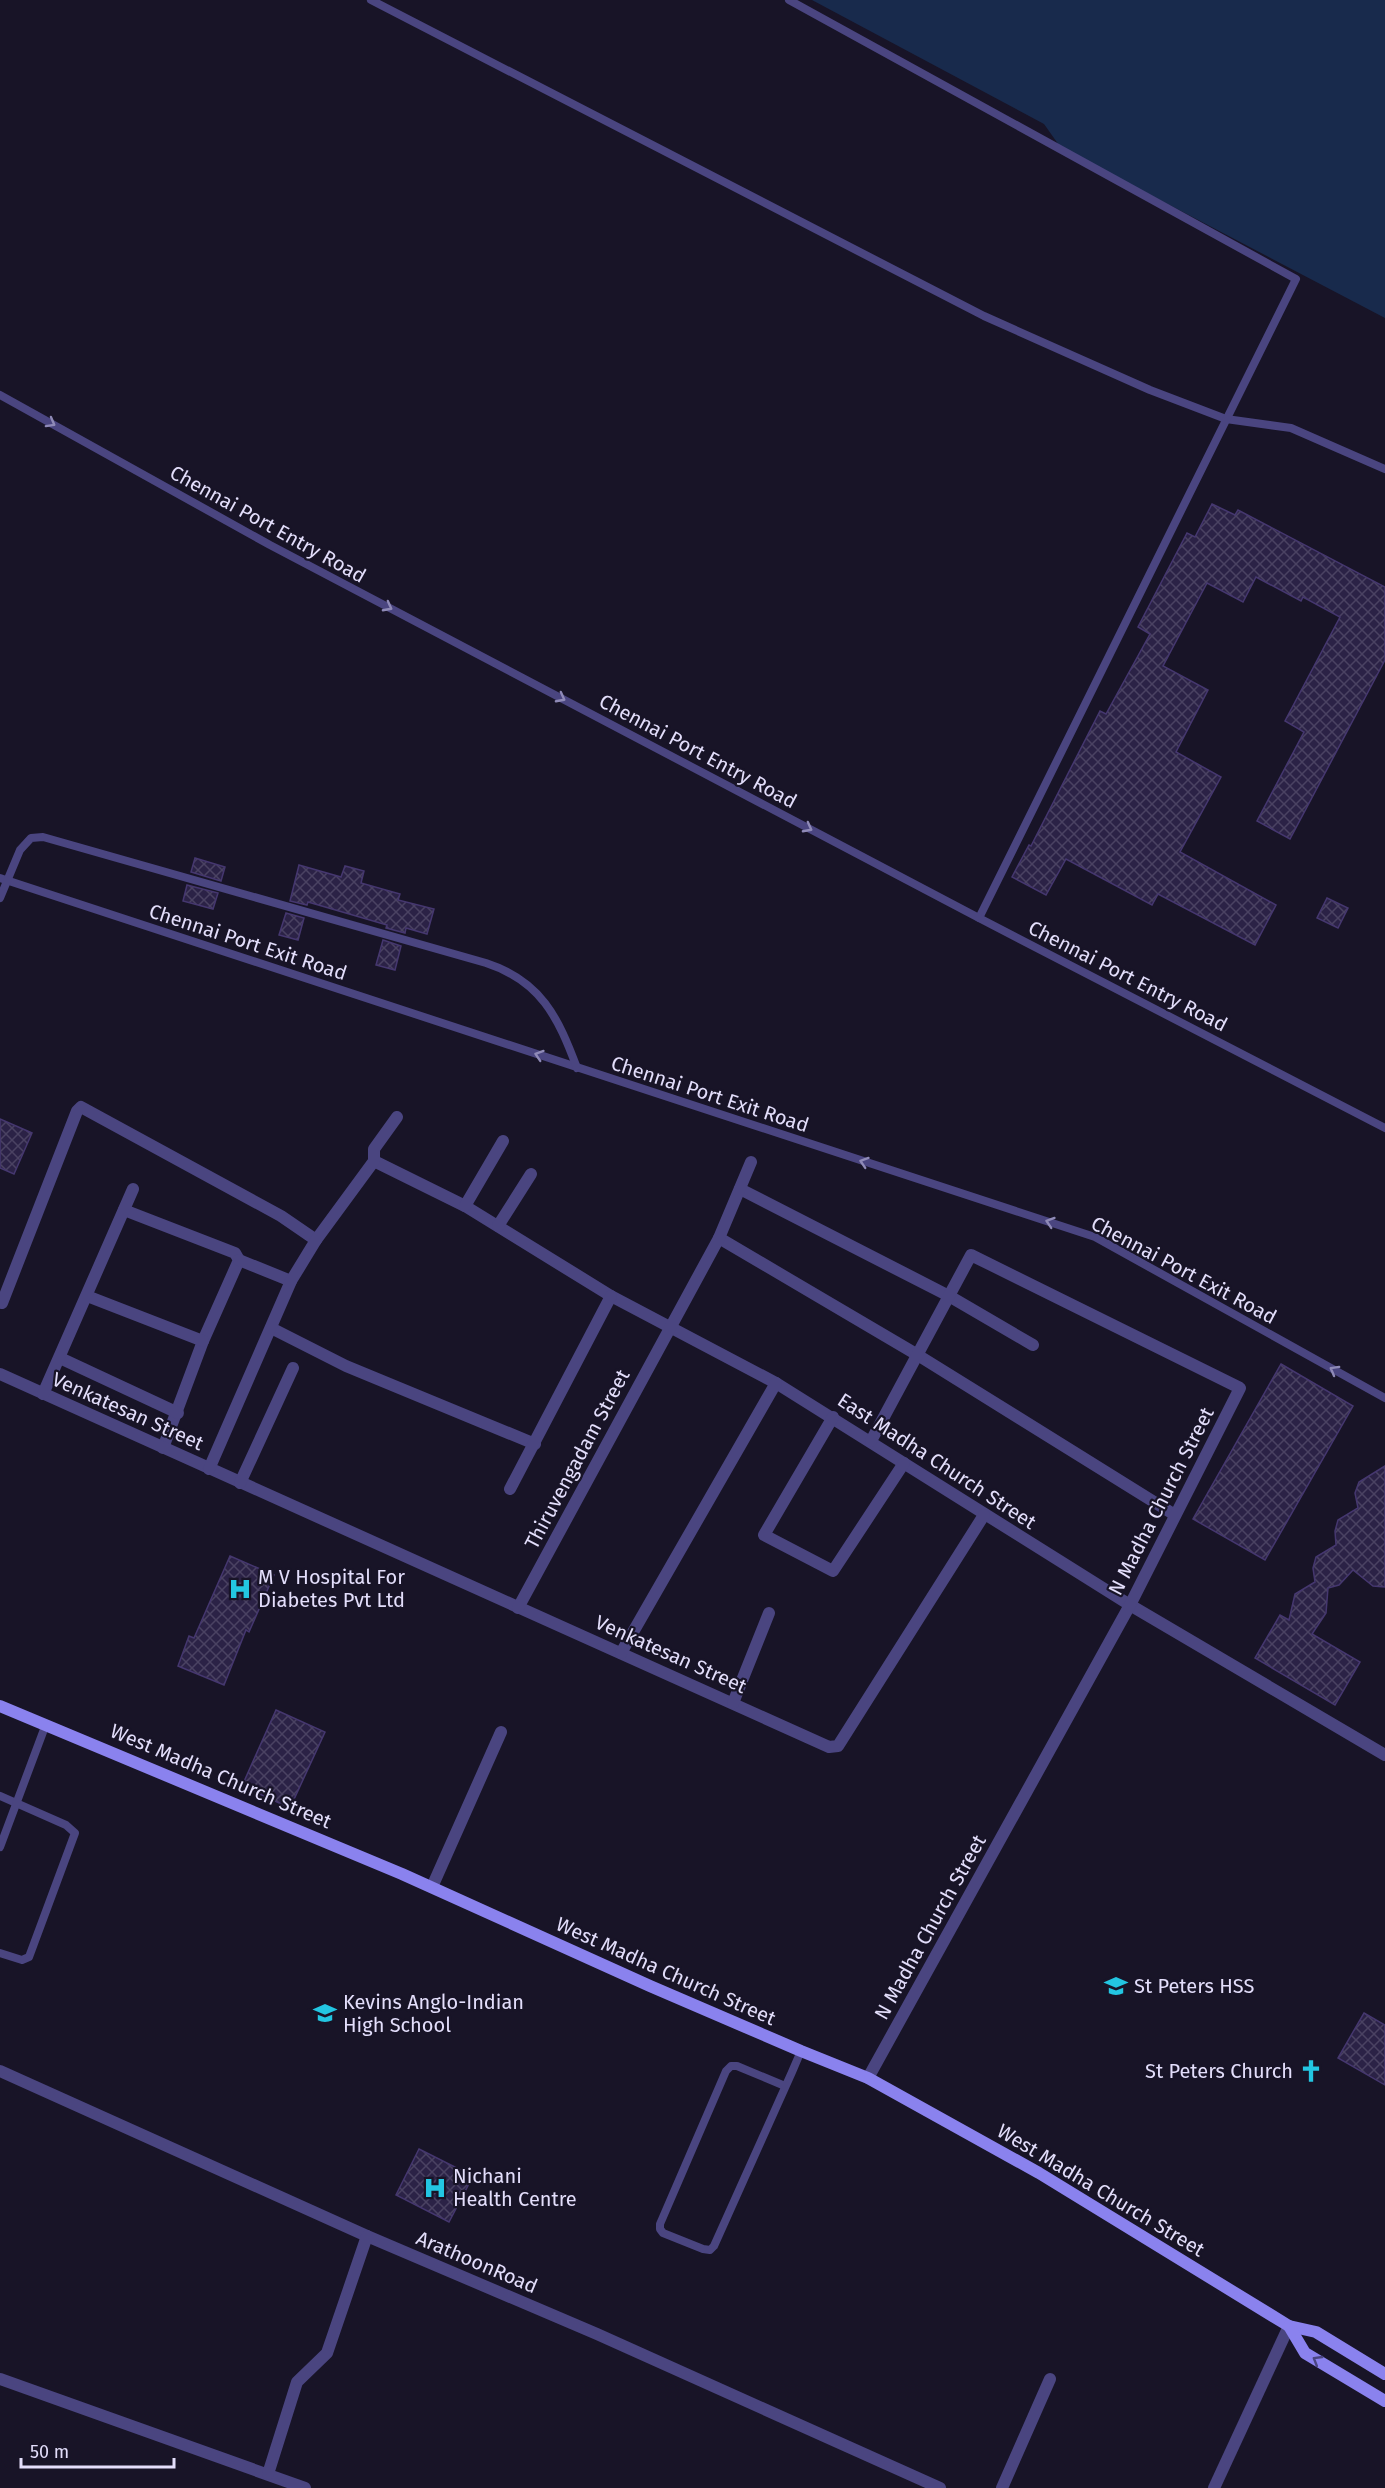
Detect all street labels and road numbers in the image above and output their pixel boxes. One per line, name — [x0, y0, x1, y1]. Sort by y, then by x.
street label: Chennai Port Entry Road — [166, 460, 370, 588]
street label: Chennai Port Entry Road — [595, 689, 801, 813]
street label: Chennai Port Exit Road — [146, 899, 350, 985]
street label: Chennai Port Entry Road — [1024, 915, 1232, 1037]
street label: Chennai Port Exit Road — [608, 1051, 812, 1137]
street label: Chennai Port Exit Road — [1087, 1211, 1281, 1329]
street label: Thiruvengadam Street — [519, 1364, 635, 1553]
street label: Venkatesan Street — [49, 1367, 208, 1455]
street label: East Madha Church Street — [833, 1388, 1041, 1535]
street label: N Madha Church Street — [1103, 1402, 1219, 1599]
street label: Venkatesan Street — [592, 1610, 751, 1698]
street label: West Madha Church Street — [107, 1719, 336, 1834]
street label: N Madha Church Street — [869, 1830, 991, 2024]
street label: West Madha Church Street — [553, 1912, 780, 2031]
street label: West Madha Church Street — [993, 2119, 1210, 2262]
street label: ArathoonRoad — [413, 2226, 541, 2298]

